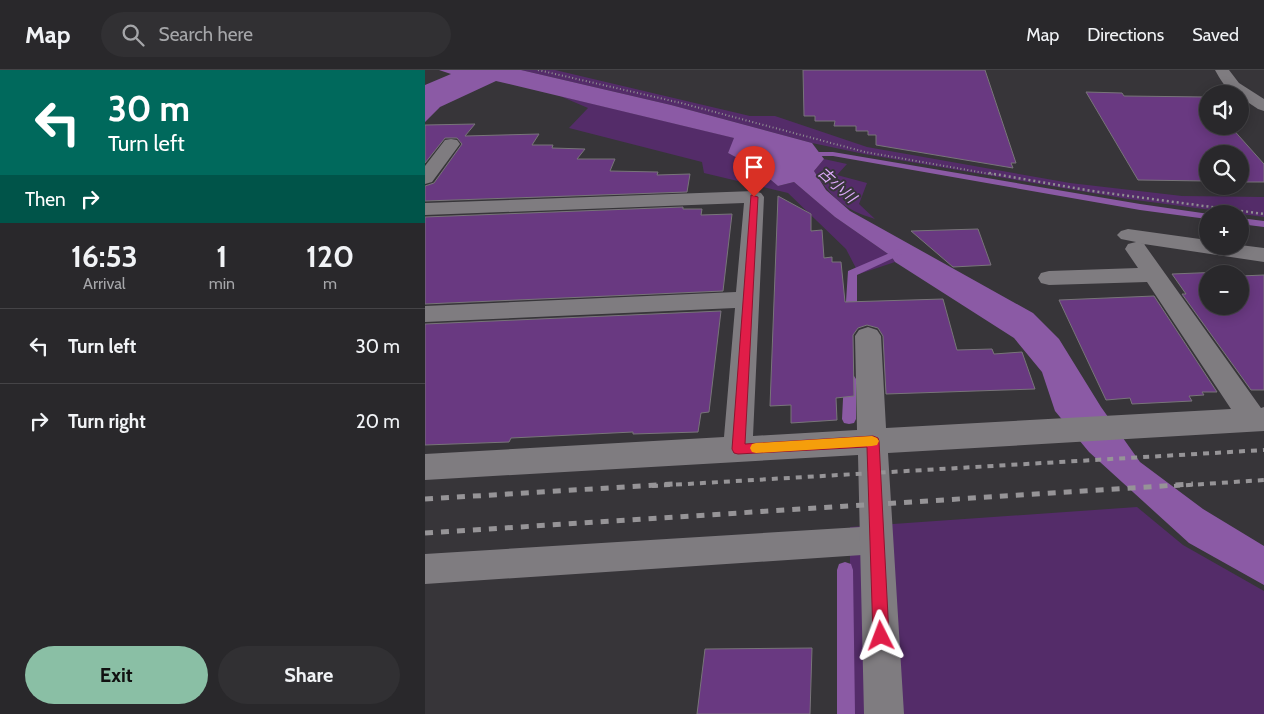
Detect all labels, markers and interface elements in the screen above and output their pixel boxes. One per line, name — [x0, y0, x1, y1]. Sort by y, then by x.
search box — [101, 12, 451, 57]
text: Map — [25, 20, 71, 49]
icon: search — [119, 21, 147, 49]
text: Search here — [159, 23, 253, 46]
text: Map — [1026, 24, 1059, 46]
text: Directions — [1087, 24, 1164, 46]
text: Saved — [1192, 24, 1239, 46]
map controls — [1199, 85, 1249, 315]
button: sound — [1199, 85, 1249, 135]
text: 30 m — [108, 87, 190, 130]
icon: left — [25, 90, 90, 155]
text: Turn left — [108, 130, 185, 157]
button: search — [1199, 145, 1249, 195]
pin — [733, 146, 775, 197]
icon: arrive — [740, 153, 768, 181]
water label: 古小川 — [814, 163, 861, 208]
icon: right — [76, 185, 104, 213]
text: Then — [25, 188, 66, 211]
button: + — [1199, 205, 1249, 255]
text: 16:53 — [71, 238, 138, 275]
text: 1 — [216, 238, 227, 275]
text: 120 — [306, 238, 354, 275]
button: − — [1199, 265, 1249, 315]
text: Arrival — [83, 274, 126, 293]
text: min — [209, 274, 235, 293]
text: m — [323, 274, 337, 293]
icon: left — [25, 332, 53, 360]
text: Turn left — [68, 335, 136, 358]
text: 30 m — [356, 335, 400, 358]
icon: right — [25, 407, 53, 435]
text: Turn right — [68, 410, 146, 433]
text: 20 m — [356, 410, 400, 433]
position arrow — [854, 609, 906, 661]
button: Exit — [25, 646, 208, 704]
button: Share — [218, 646, 400, 704]

